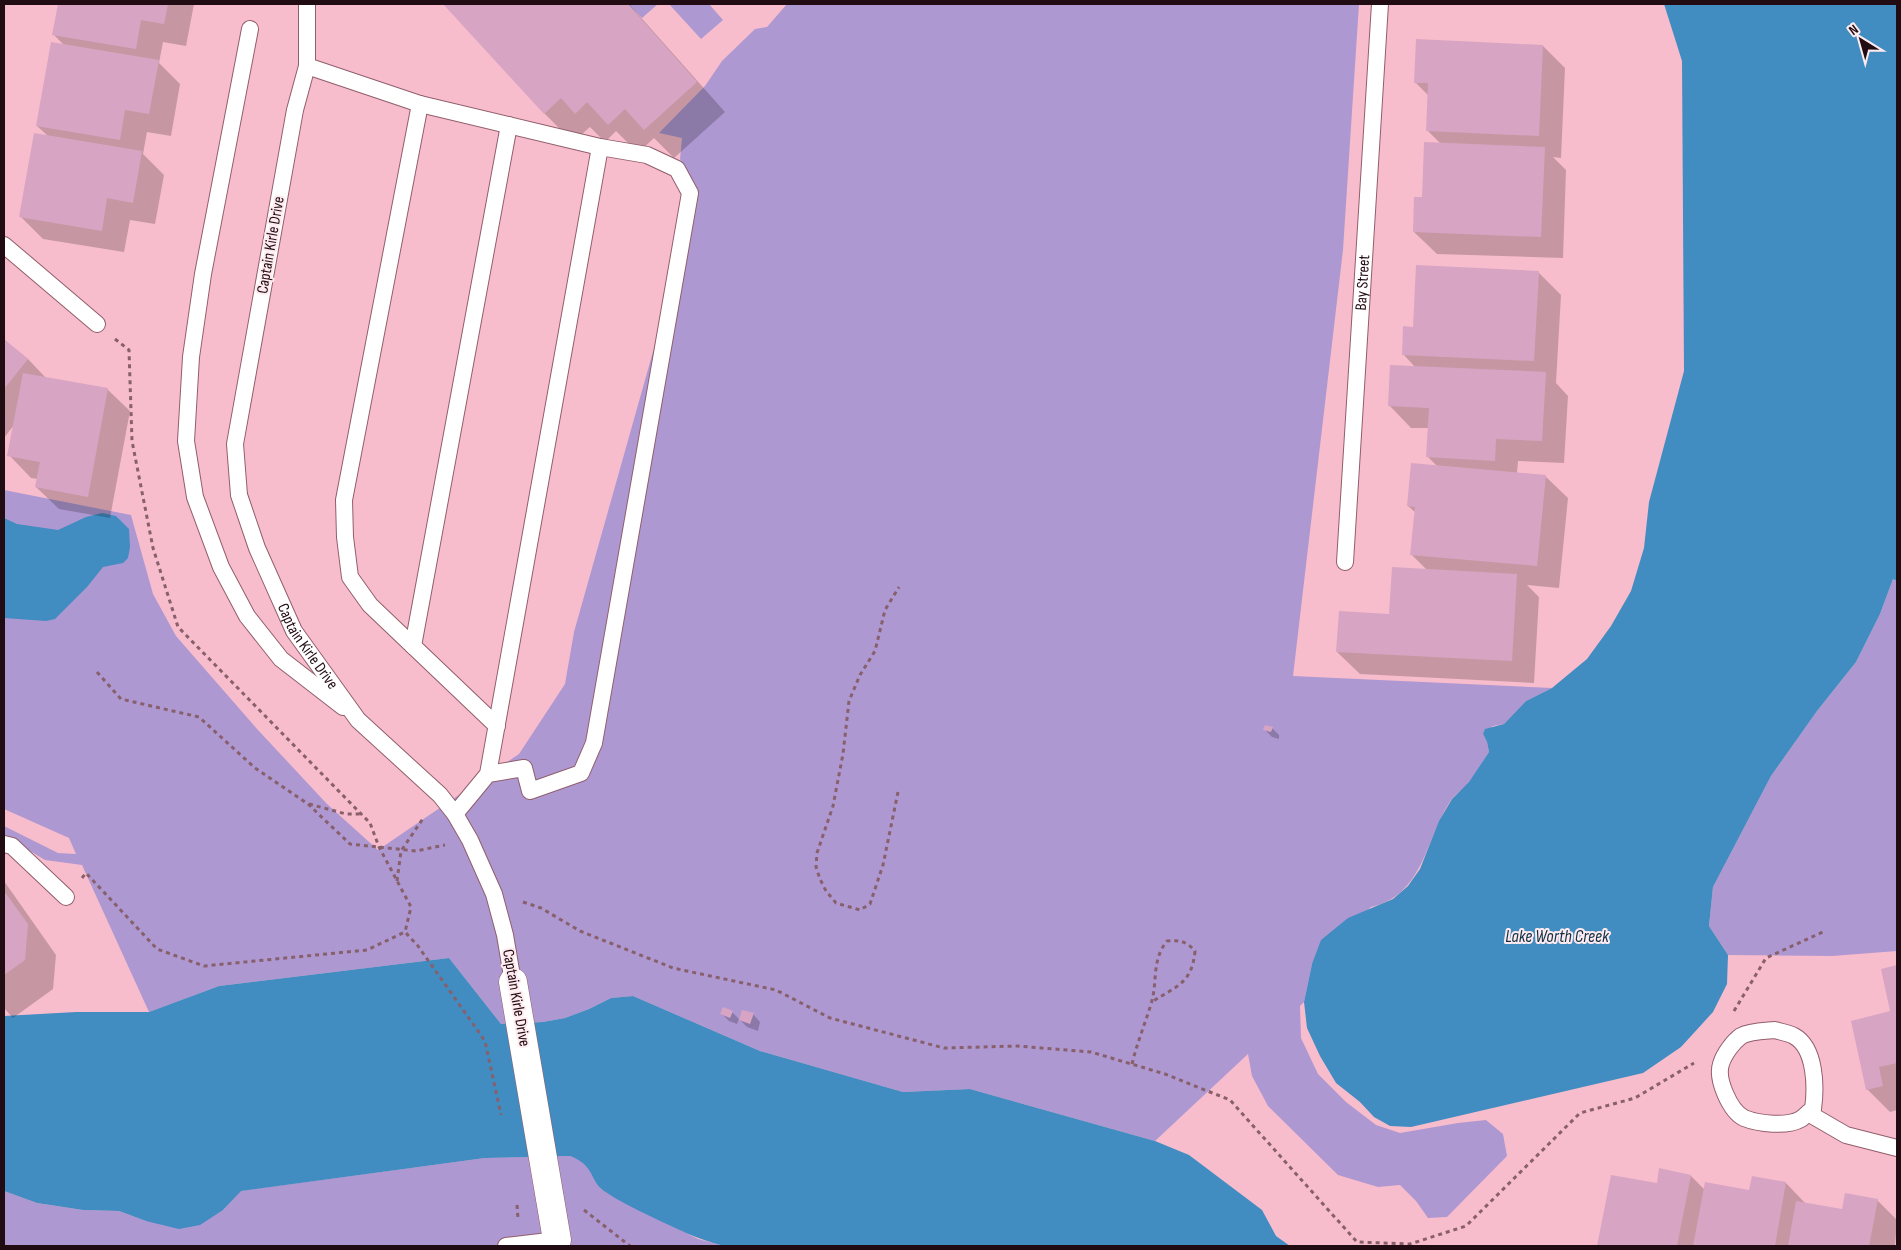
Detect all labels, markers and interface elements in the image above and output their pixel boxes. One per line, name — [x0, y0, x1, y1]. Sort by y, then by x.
north arrow — [1836, 15, 1886, 65]
text: N — [1845, 21, 1862, 39]
street label: Captain Kirle Drive — [253, 195, 289, 295]
street label: Bay Street — [1351, 254, 1374, 311]
street label: Captain Kirle Drive — [273, 600, 342, 693]
water label: Lake Worth Creek — [1505, 926, 1610, 947]
street label: Captain Kirle Drive — [498, 948, 534, 1048]

